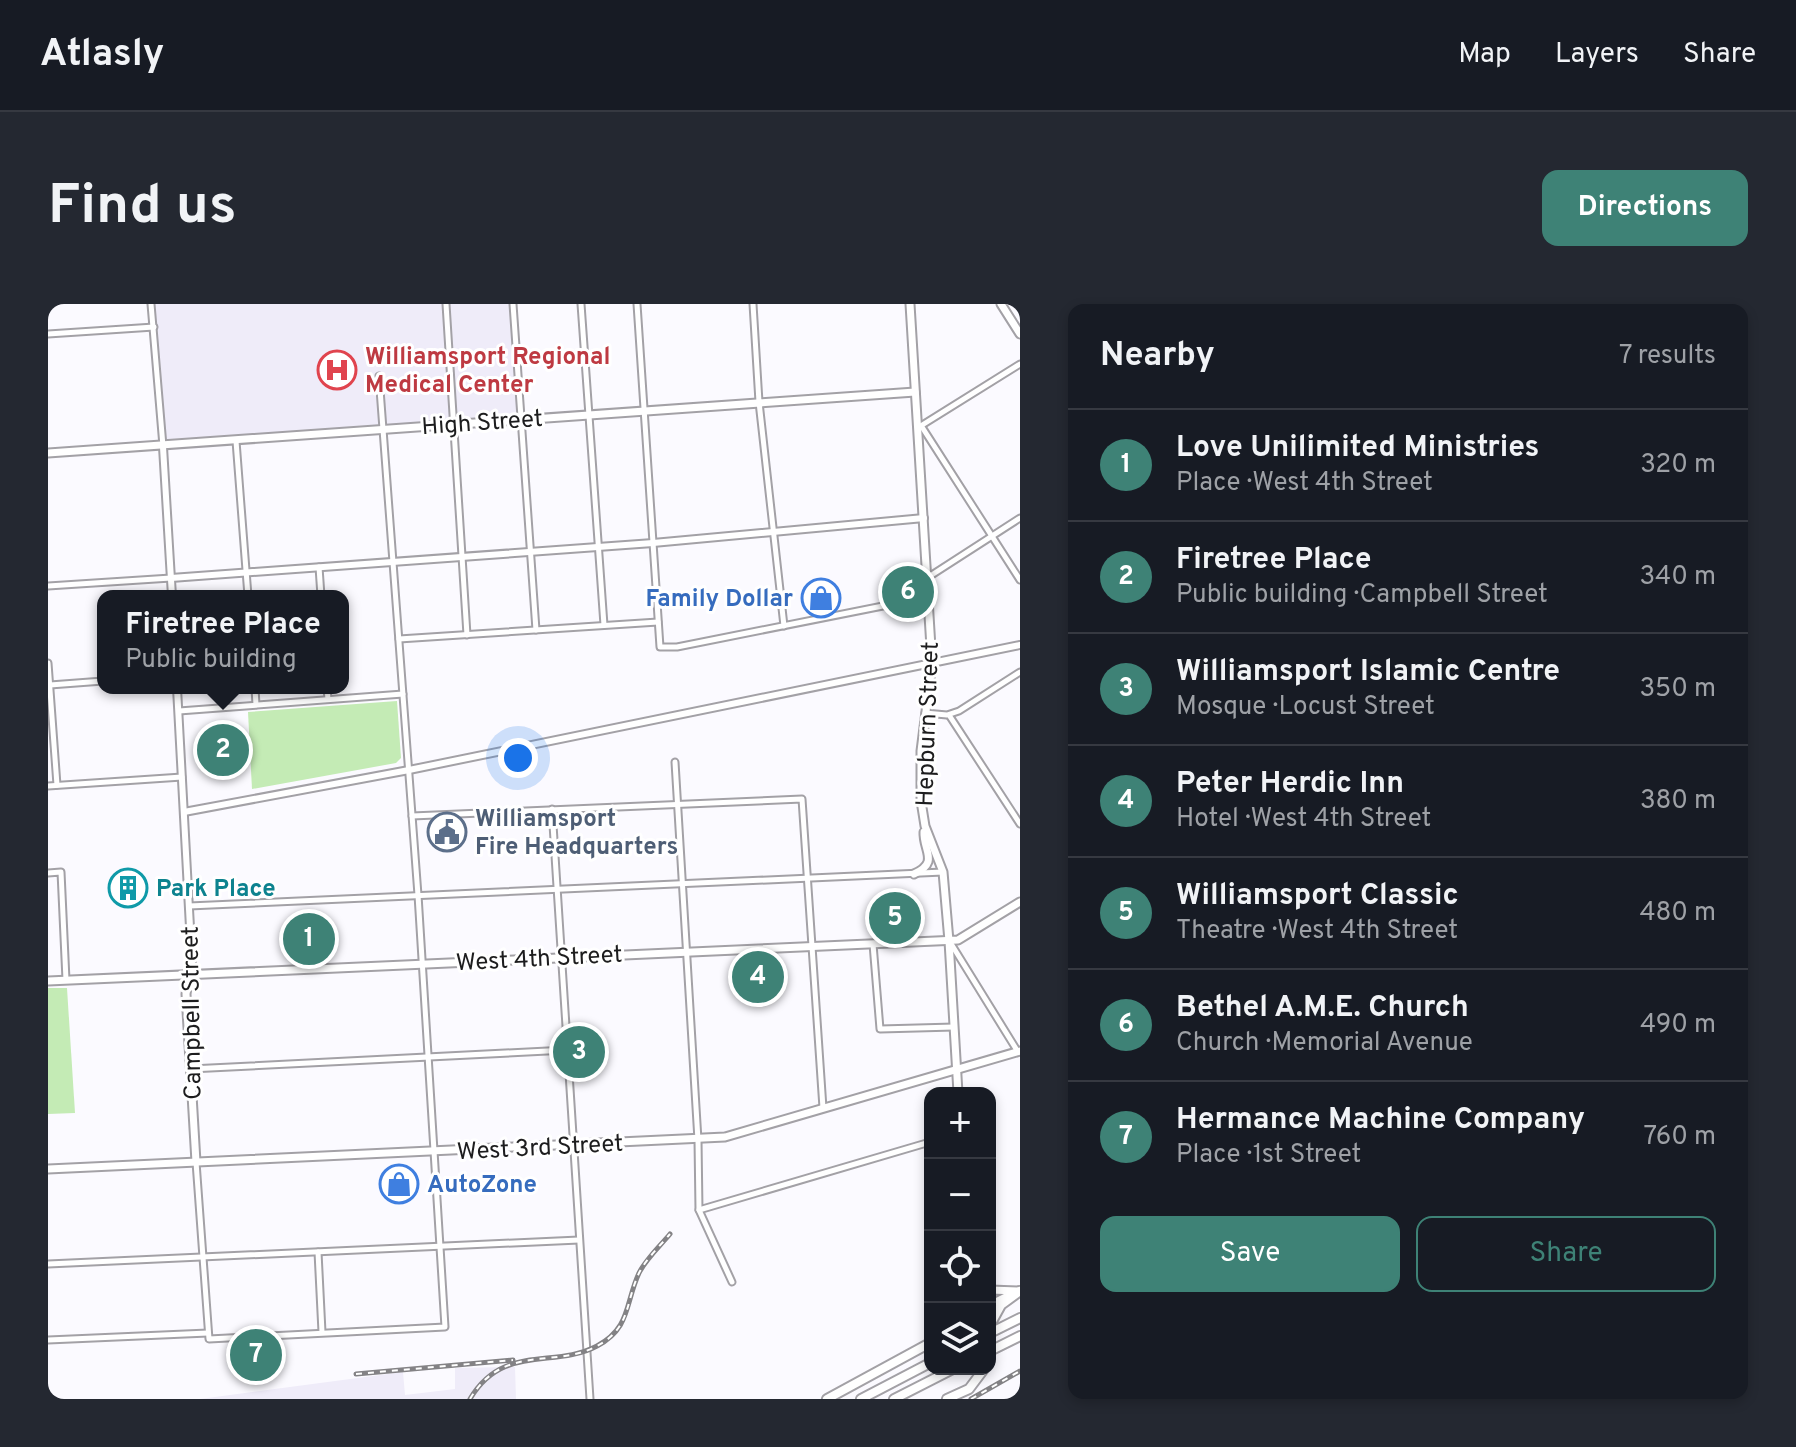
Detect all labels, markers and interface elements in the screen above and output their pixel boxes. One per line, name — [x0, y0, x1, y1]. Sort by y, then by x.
text: Atlasly — [40, 31, 164, 80]
text: Map — [1458, 37, 1511, 73]
text: Layers — [1555, 37, 1639, 73]
text: Share — [1683, 37, 1756, 73]
button: Directions — [1542, 170, 1748, 246]
text: Find us — [48, 173, 237, 243]
text: Nearby — [1100, 335, 1215, 378]
text: 7 results — [1619, 340, 1716, 373]
place label: Williamsport Regional Medical Center — [365, 343, 610, 401]
hospital icon: Williamsport Regional Medical Center — [316, 349, 358, 391]
street label: High Street — [420, 405, 544, 443]
text: Love Unilimited Ministries — [1176, 430, 1539, 467]
text: 1 — [1121, 449, 1131, 482]
text: 320 m — [1640, 449, 1716, 482]
text: Place · West 4th Street — [1176, 467, 1433, 500]
text: Firetree Place — [1176, 542, 1371, 579]
text: 2 — [1118, 561, 1134, 594]
text: 340 m — [1639, 561, 1716, 594]
pin: 6 — [882, 562, 934, 622]
shop icon: Family Dollar — [800, 577, 842, 619]
text: Public building · Campbell Street — [1176, 579, 1548, 612]
place label: Family Dollar — [646, 585, 793, 615]
popup — [97, 590, 349, 694]
text: Firetree Place — [125, 607, 321, 644]
street label: Hepburn Street — [911, 641, 947, 807]
text: Public building — [125, 644, 297, 677]
text: Williamsport Islamic Centre — [1176, 654, 1560, 691]
text: 3 — [1118, 673, 1134, 706]
text: 350 m — [1639, 673, 1716, 706]
text: Mosque · Locust Street — [1176, 691, 1435, 724]
pin: 2 — [197, 720, 249, 780]
your location — [498, 738, 538, 778]
text: Peter Herdic Inn — [1176, 766, 1404, 803]
text: 4 — [1118, 785, 1134, 818]
text: 380 m — [1640, 785, 1716, 818]
text: Hotel · West 4th Street — [1176, 803, 1431, 836]
place label: Williamsport Fire Headquarters — [475, 805, 678, 863]
public building icon: Williamsport Fire Headquarters — [426, 811, 468, 853]
building icon: Park Place — [107, 867, 149, 909]
place label: Park Place — [156, 875, 276, 905]
text: Williamsport Classic — [1176, 878, 1459, 915]
pin: 5 — [869, 888, 921, 948]
text: 5 — [1118, 897, 1134, 930]
text: 480 m — [1639, 897, 1716, 930]
pin: 1 — [283, 909, 335, 969]
text: Theatre · West 4th Street — [1176, 915, 1458, 948]
street label: Campbell Street — [176, 926, 210, 1100]
street label: West 4th Street — [455, 941, 623, 979]
pin: 4 — [732, 947, 784, 1007]
text: Bethel A.M.E. Church — [1176, 990, 1469, 1027]
text: 6 — [1118, 1009, 1134, 1042]
text: 490 m — [1640, 1009, 1716, 1042]
pin: 3 — [553, 1022, 605, 1082]
text: Church · Memorial Avenue — [1176, 1027, 1473, 1060]
map controls — [924, 1087, 996, 1375]
button: + — [924, 1087, 996, 1159]
text: Hermance Machine Company — [1176, 1102, 1585, 1139]
text: 7 — [1119, 1121, 1133, 1154]
text: 760 m — [1643, 1121, 1716, 1154]
street label: West 3rd Street — [456, 1130, 624, 1168]
text: Place · 1st Street — [1176, 1139, 1361, 1172]
button: − — [924, 1159, 996, 1231]
shop icon: AutoZone — [378, 1163, 420, 1205]
place label: AutoZone — [427, 1171, 537, 1201]
button: Save — [1100, 1216, 1400, 1292]
button: Share — [1416, 1216, 1716, 1292]
button: locate — [924, 1231, 996, 1303]
button: layers — [924, 1303, 996, 1375]
pin: 7 — [230, 1325, 282, 1385]

